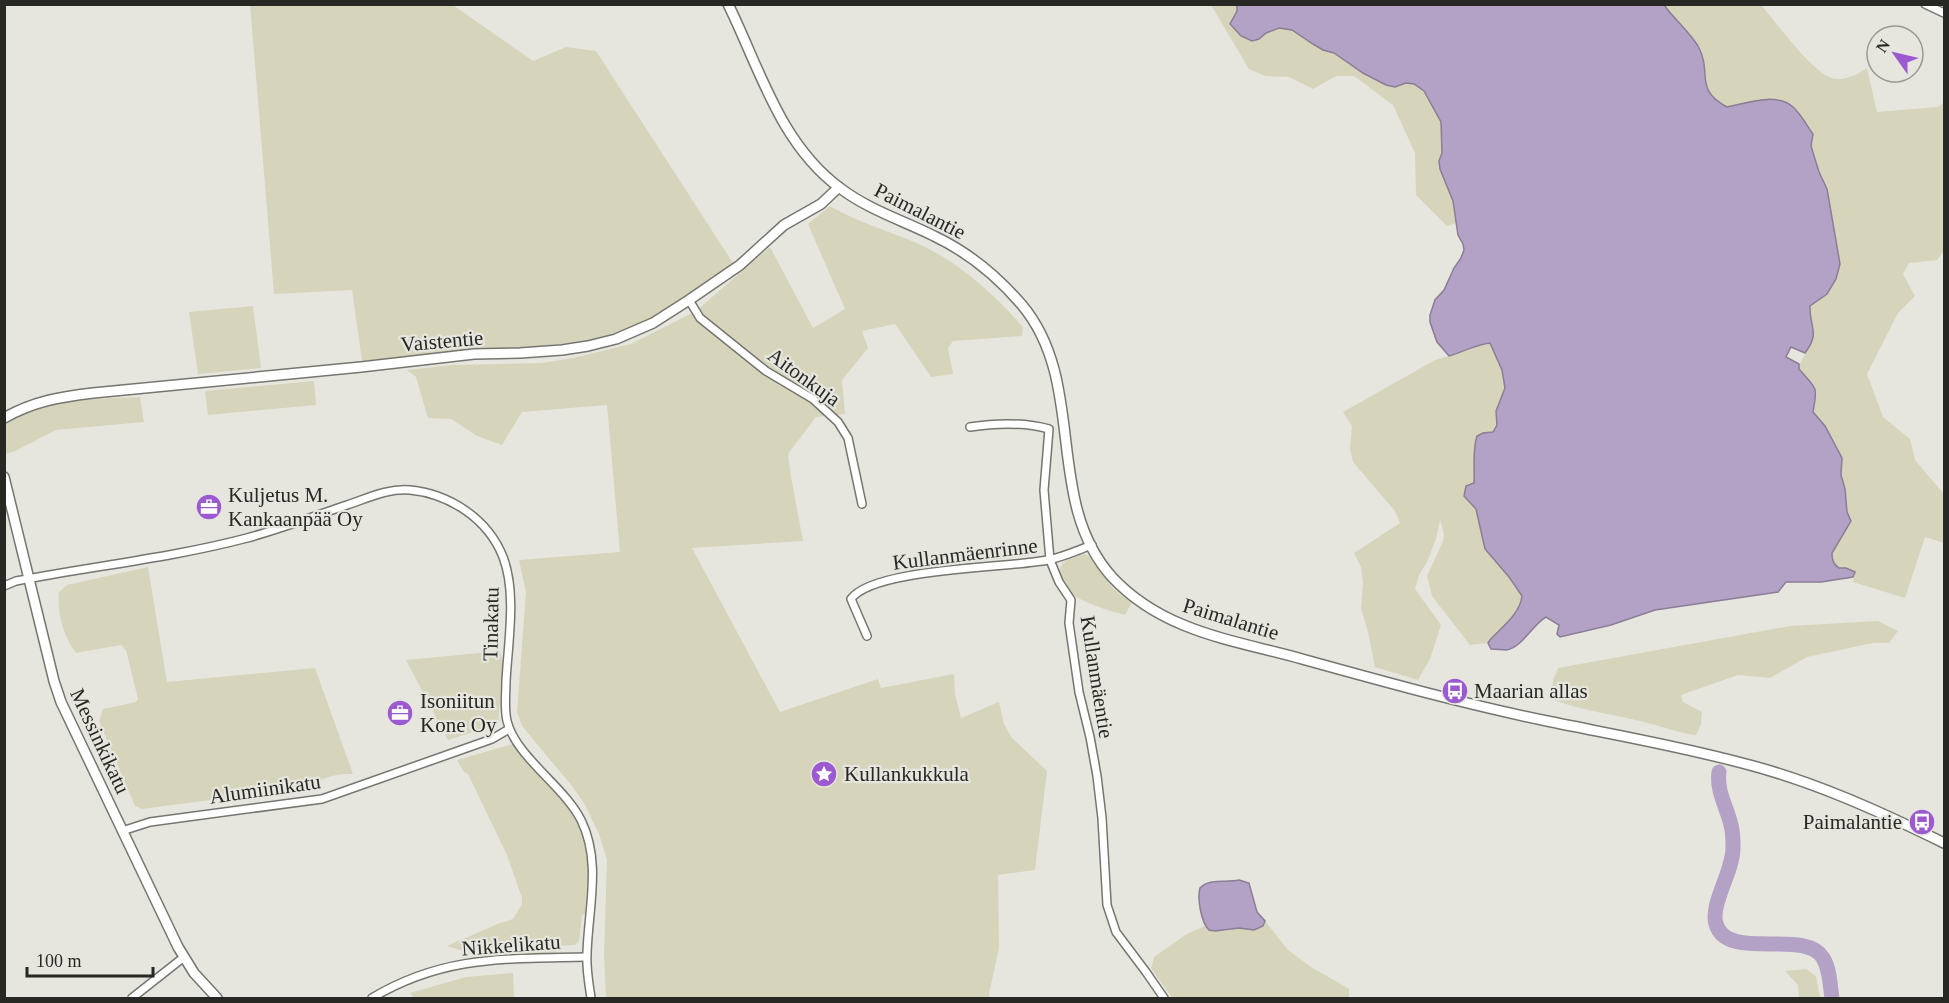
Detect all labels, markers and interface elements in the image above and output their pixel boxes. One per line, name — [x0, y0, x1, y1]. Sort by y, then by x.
north arrow — [1865, 24, 1925, 84]
text: N — [1873, 36, 1894, 55]
street label: Paimalantie — [870, 178, 970, 244]
street label: Vaistentie — [400, 325, 484, 357]
street label: Aitonkuja — [763, 343, 846, 412]
place label: Kuljetus M. Kankaanpää Oy — [228, 483, 363, 531]
office icon: Kuljetus M. Kankaanpää Oy — [194, 492, 224, 522]
street label: Kullanmäenrinne — [891, 533, 1039, 575]
street label: Tinakatu — [478, 586, 504, 661]
street label: Paimalantie — [1180, 593, 1282, 645]
street label: Kullanmäentie — [1075, 614, 1119, 740]
bus stop icon: Maarian allas — [1440, 676, 1470, 706]
place label: Maarian allas — [1474, 679, 1588, 703]
street label: Messinkikatu — [65, 685, 135, 798]
place label: Isoniitun Kone Oy — [420, 689, 497, 737]
office icon: Isoniitun Kone Oy — [385, 698, 415, 728]
place icon: Kullankukkula — [809, 759, 839, 789]
place label: Kullankukkula — [844, 762, 969, 786]
street label: Alumiinikatu — [208, 769, 323, 809]
bus stop icon: Paimalantie — [1907, 807, 1937, 837]
place label: Paimalantie — [1803, 810, 1902, 834]
street label: Nikkelikatu — [461, 930, 562, 960]
scale bar — [27, 940, 153, 978]
text: 100 m — [36, 951, 82, 971]

